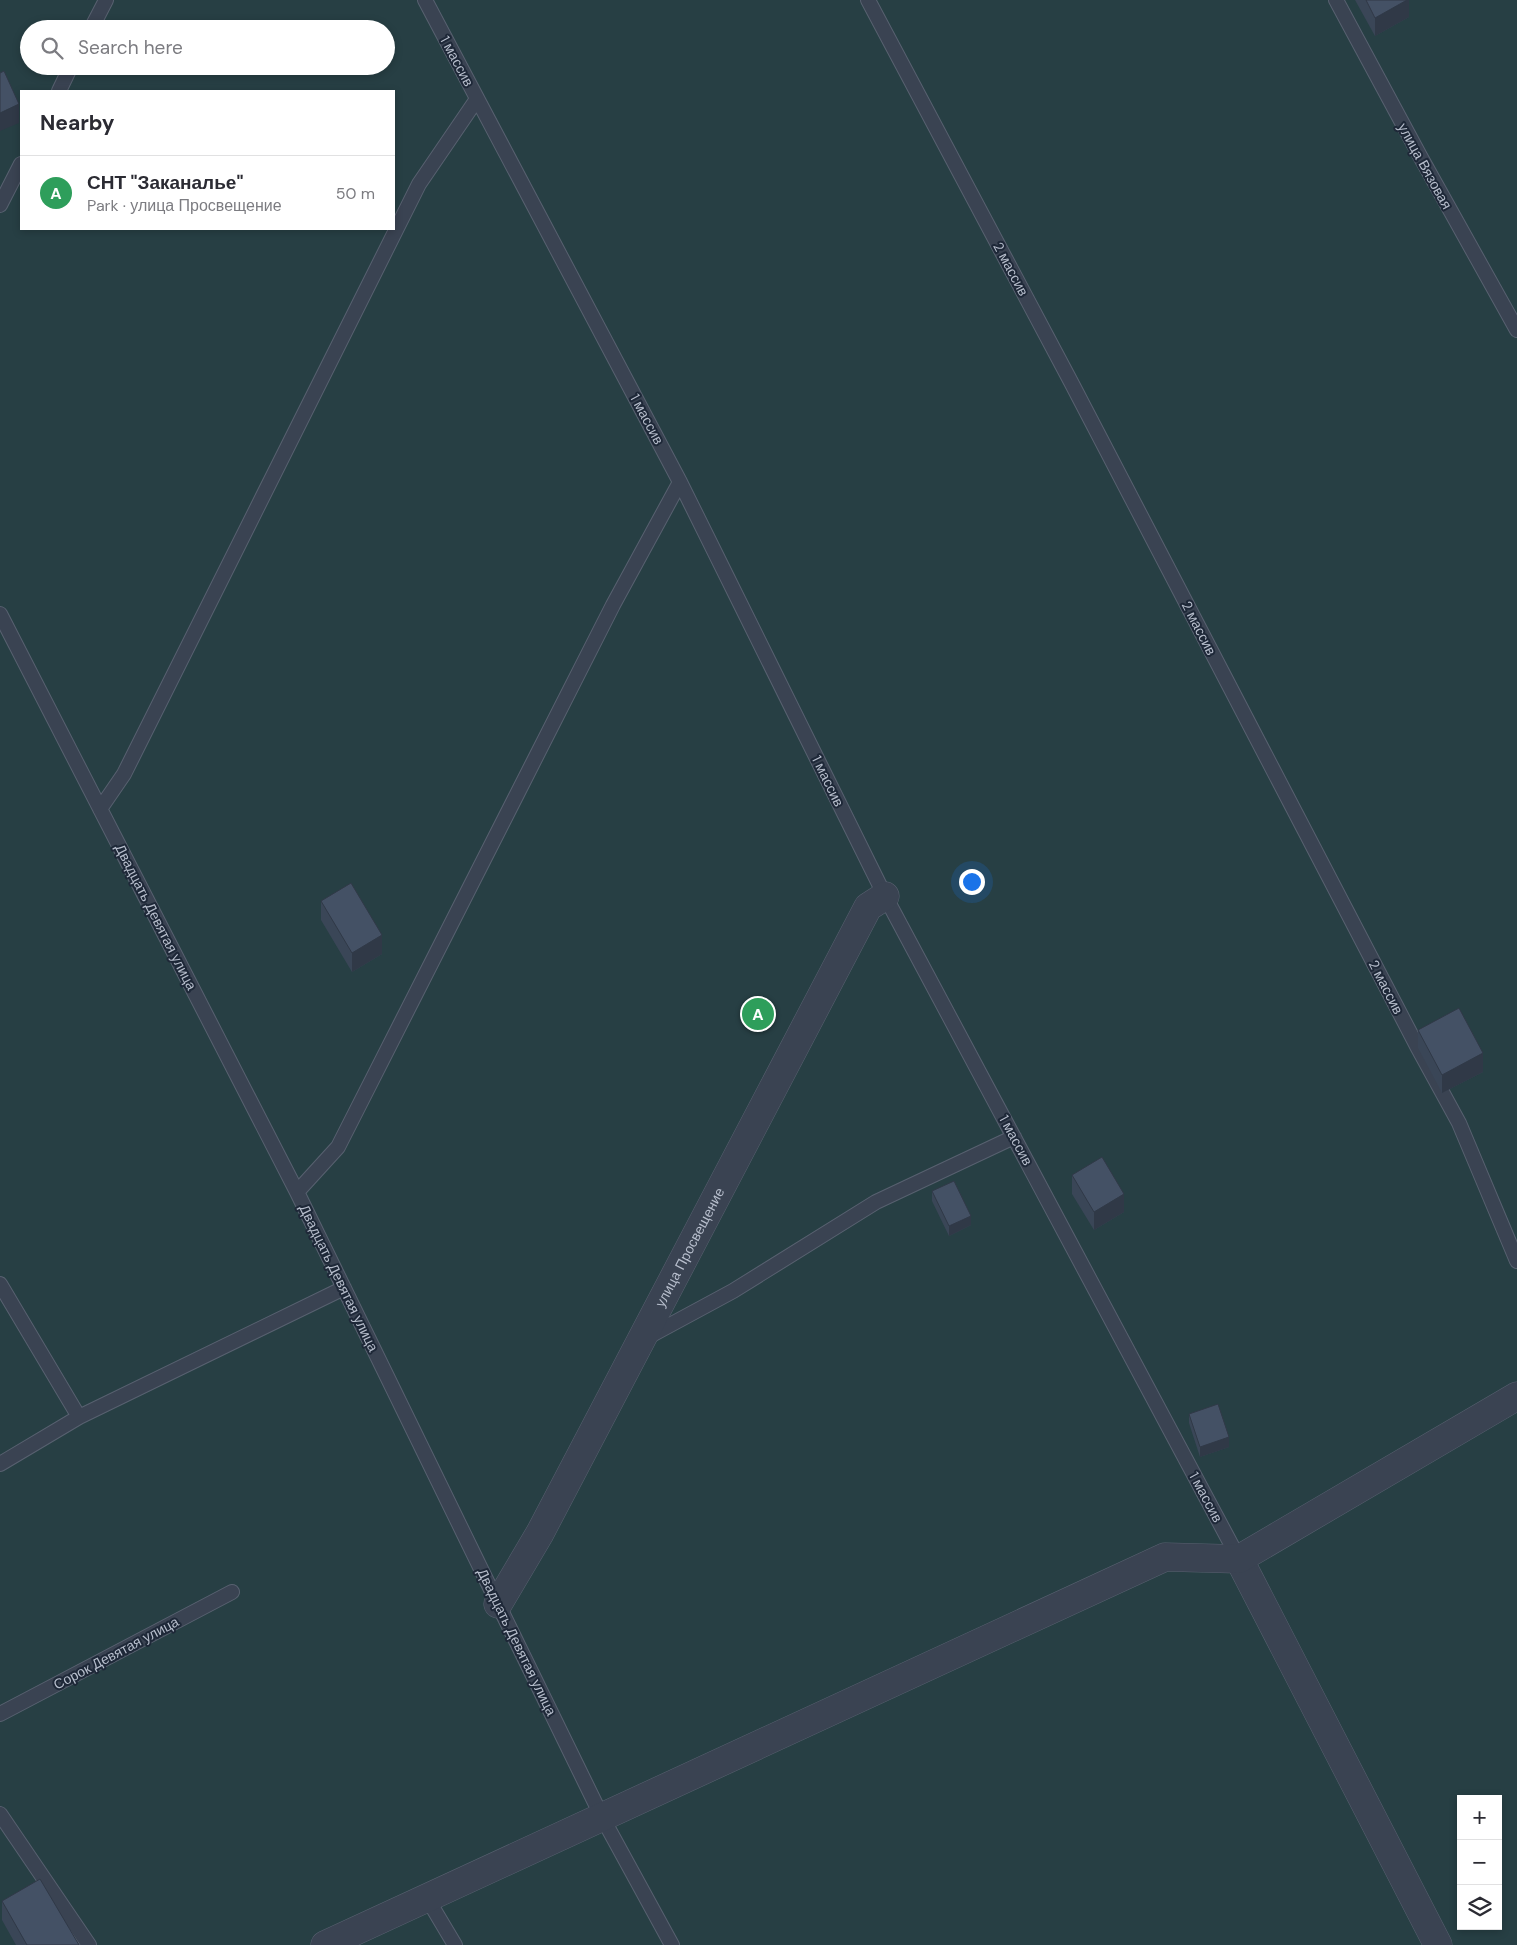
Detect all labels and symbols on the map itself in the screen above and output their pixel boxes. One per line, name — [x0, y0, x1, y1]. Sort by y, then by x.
street label: 1 массив — [436, 33, 478, 89]
street label: улица Вязовая — [1394, 120, 1456, 212]
street label: 2 массив — [989, 239, 1033, 299]
street label: 1 массив — [626, 391, 668, 447]
street label: 2 массив — [1178, 598, 1220, 658]
street label: 1 массив — [808, 752, 848, 810]
street label: Двадцать Девятая улица — [111, 841, 201, 993]
your location — [959, 869, 985, 895]
street label: 2 массив — [1365, 957, 1407, 1017]
pin: A — [742, 995, 774, 1033]
street label: 1 массив — [995, 1112, 1037, 1168]
street label: улица Просвещение — [651, 1184, 729, 1310]
street label: Двадцать Девятая улица — [295, 1201, 383, 1355]
street label: 1 массив — [1185, 1469, 1227, 1525]
street label: Двадцать Девятая улица — [473, 1565, 561, 1719]
street label: Сорок Девятая улица — [50, 1612, 182, 1694]

